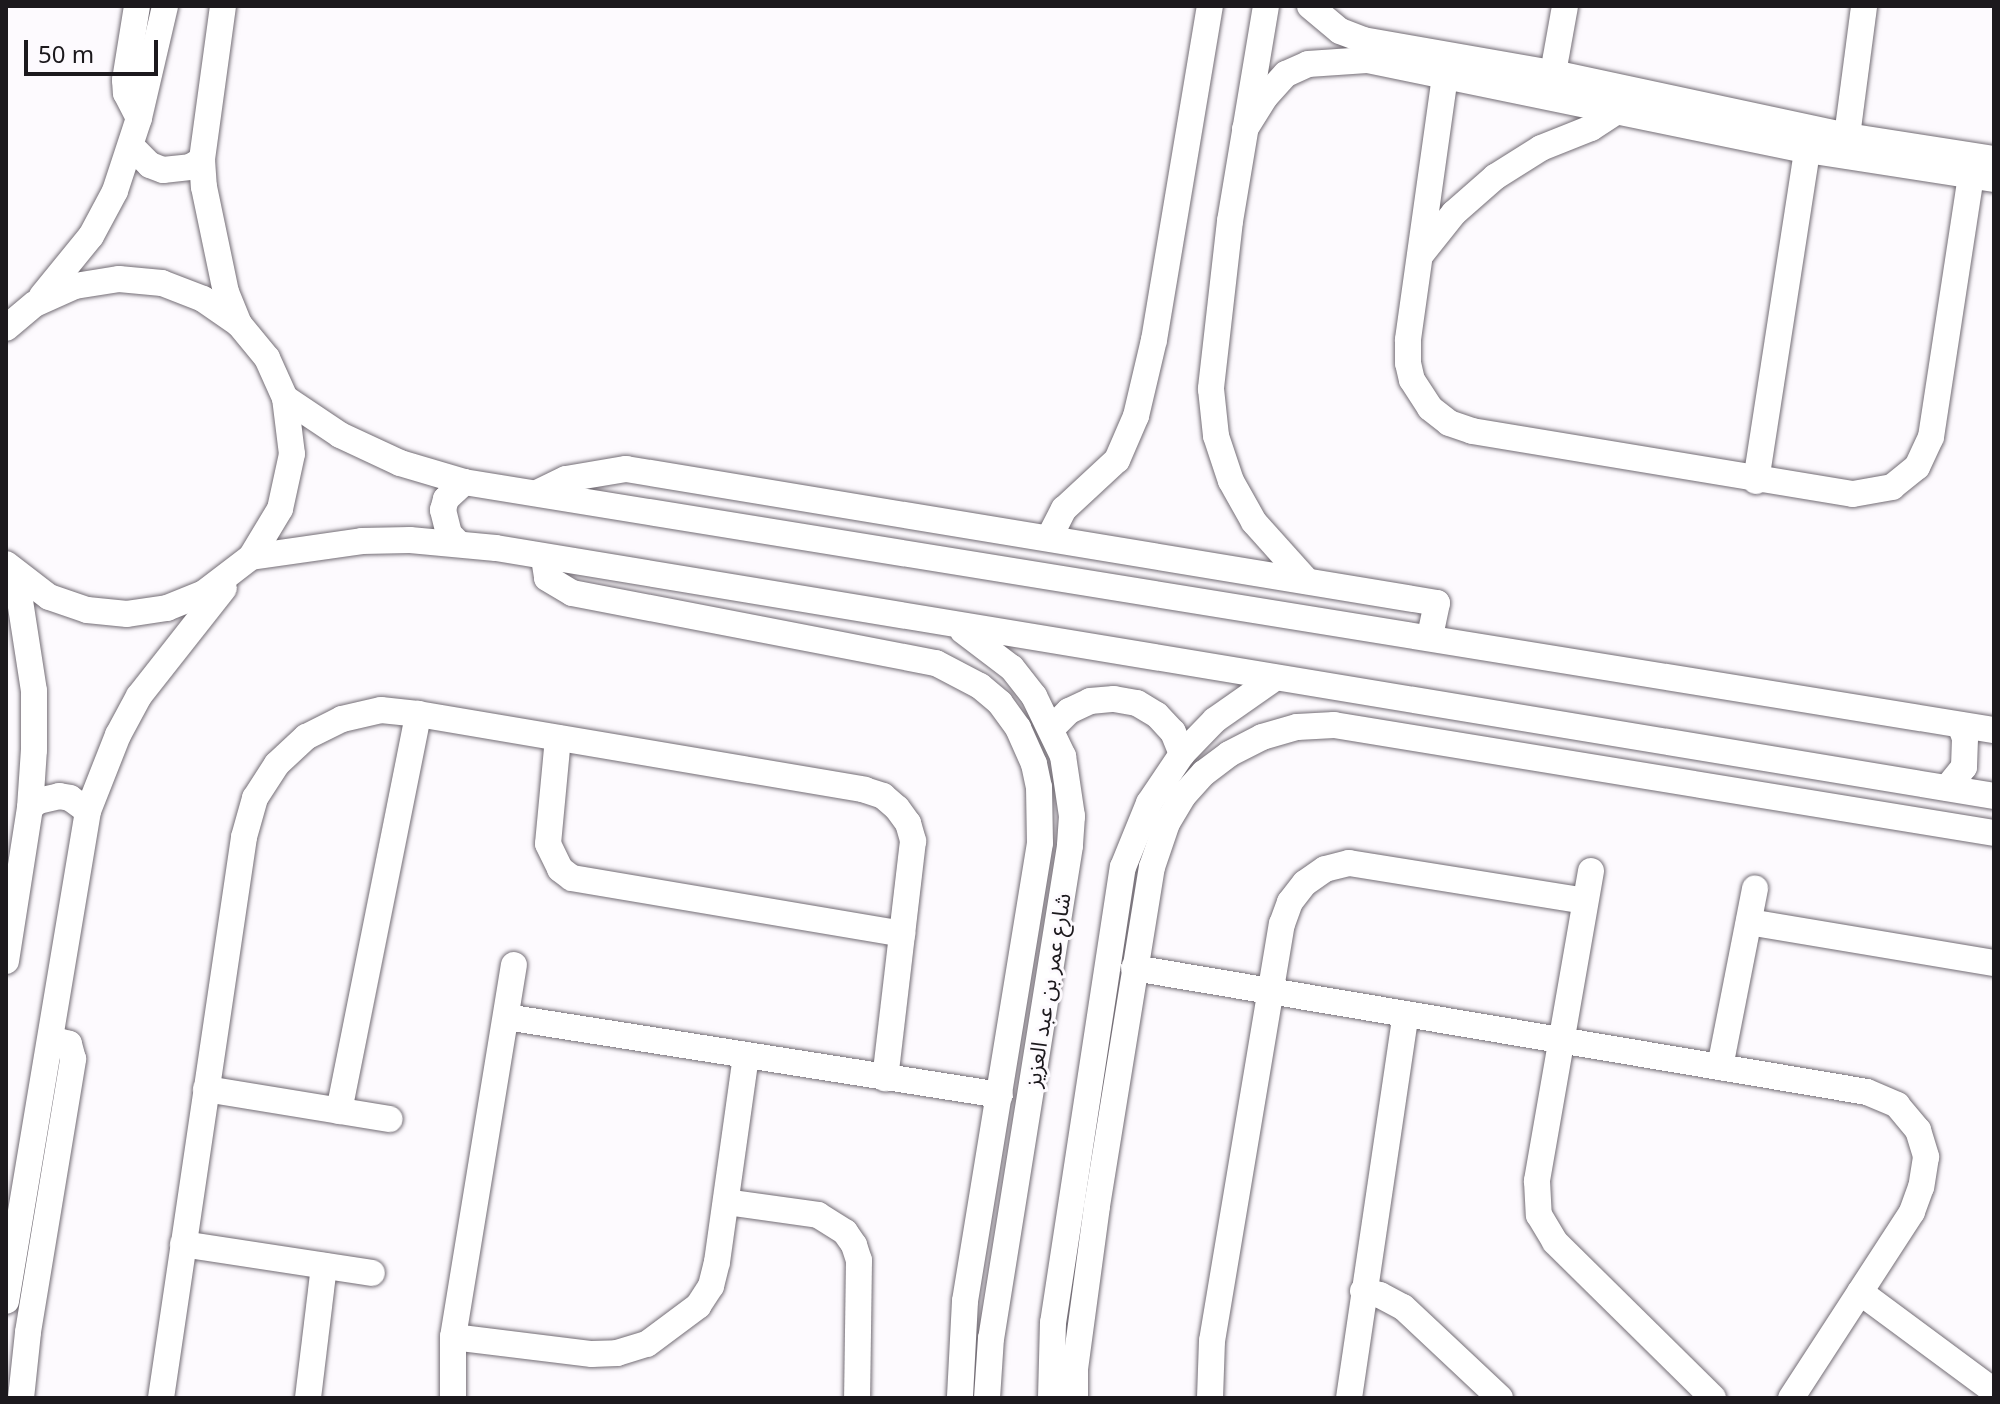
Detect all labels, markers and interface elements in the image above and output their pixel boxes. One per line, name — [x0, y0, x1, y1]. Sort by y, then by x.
scale bar — [28, 24, 162, 74]
text: 50 m — [38, 37, 94, 70]
street label: شارع عمر بن عبد العزيز — [1019, 891, 1075, 1089]

